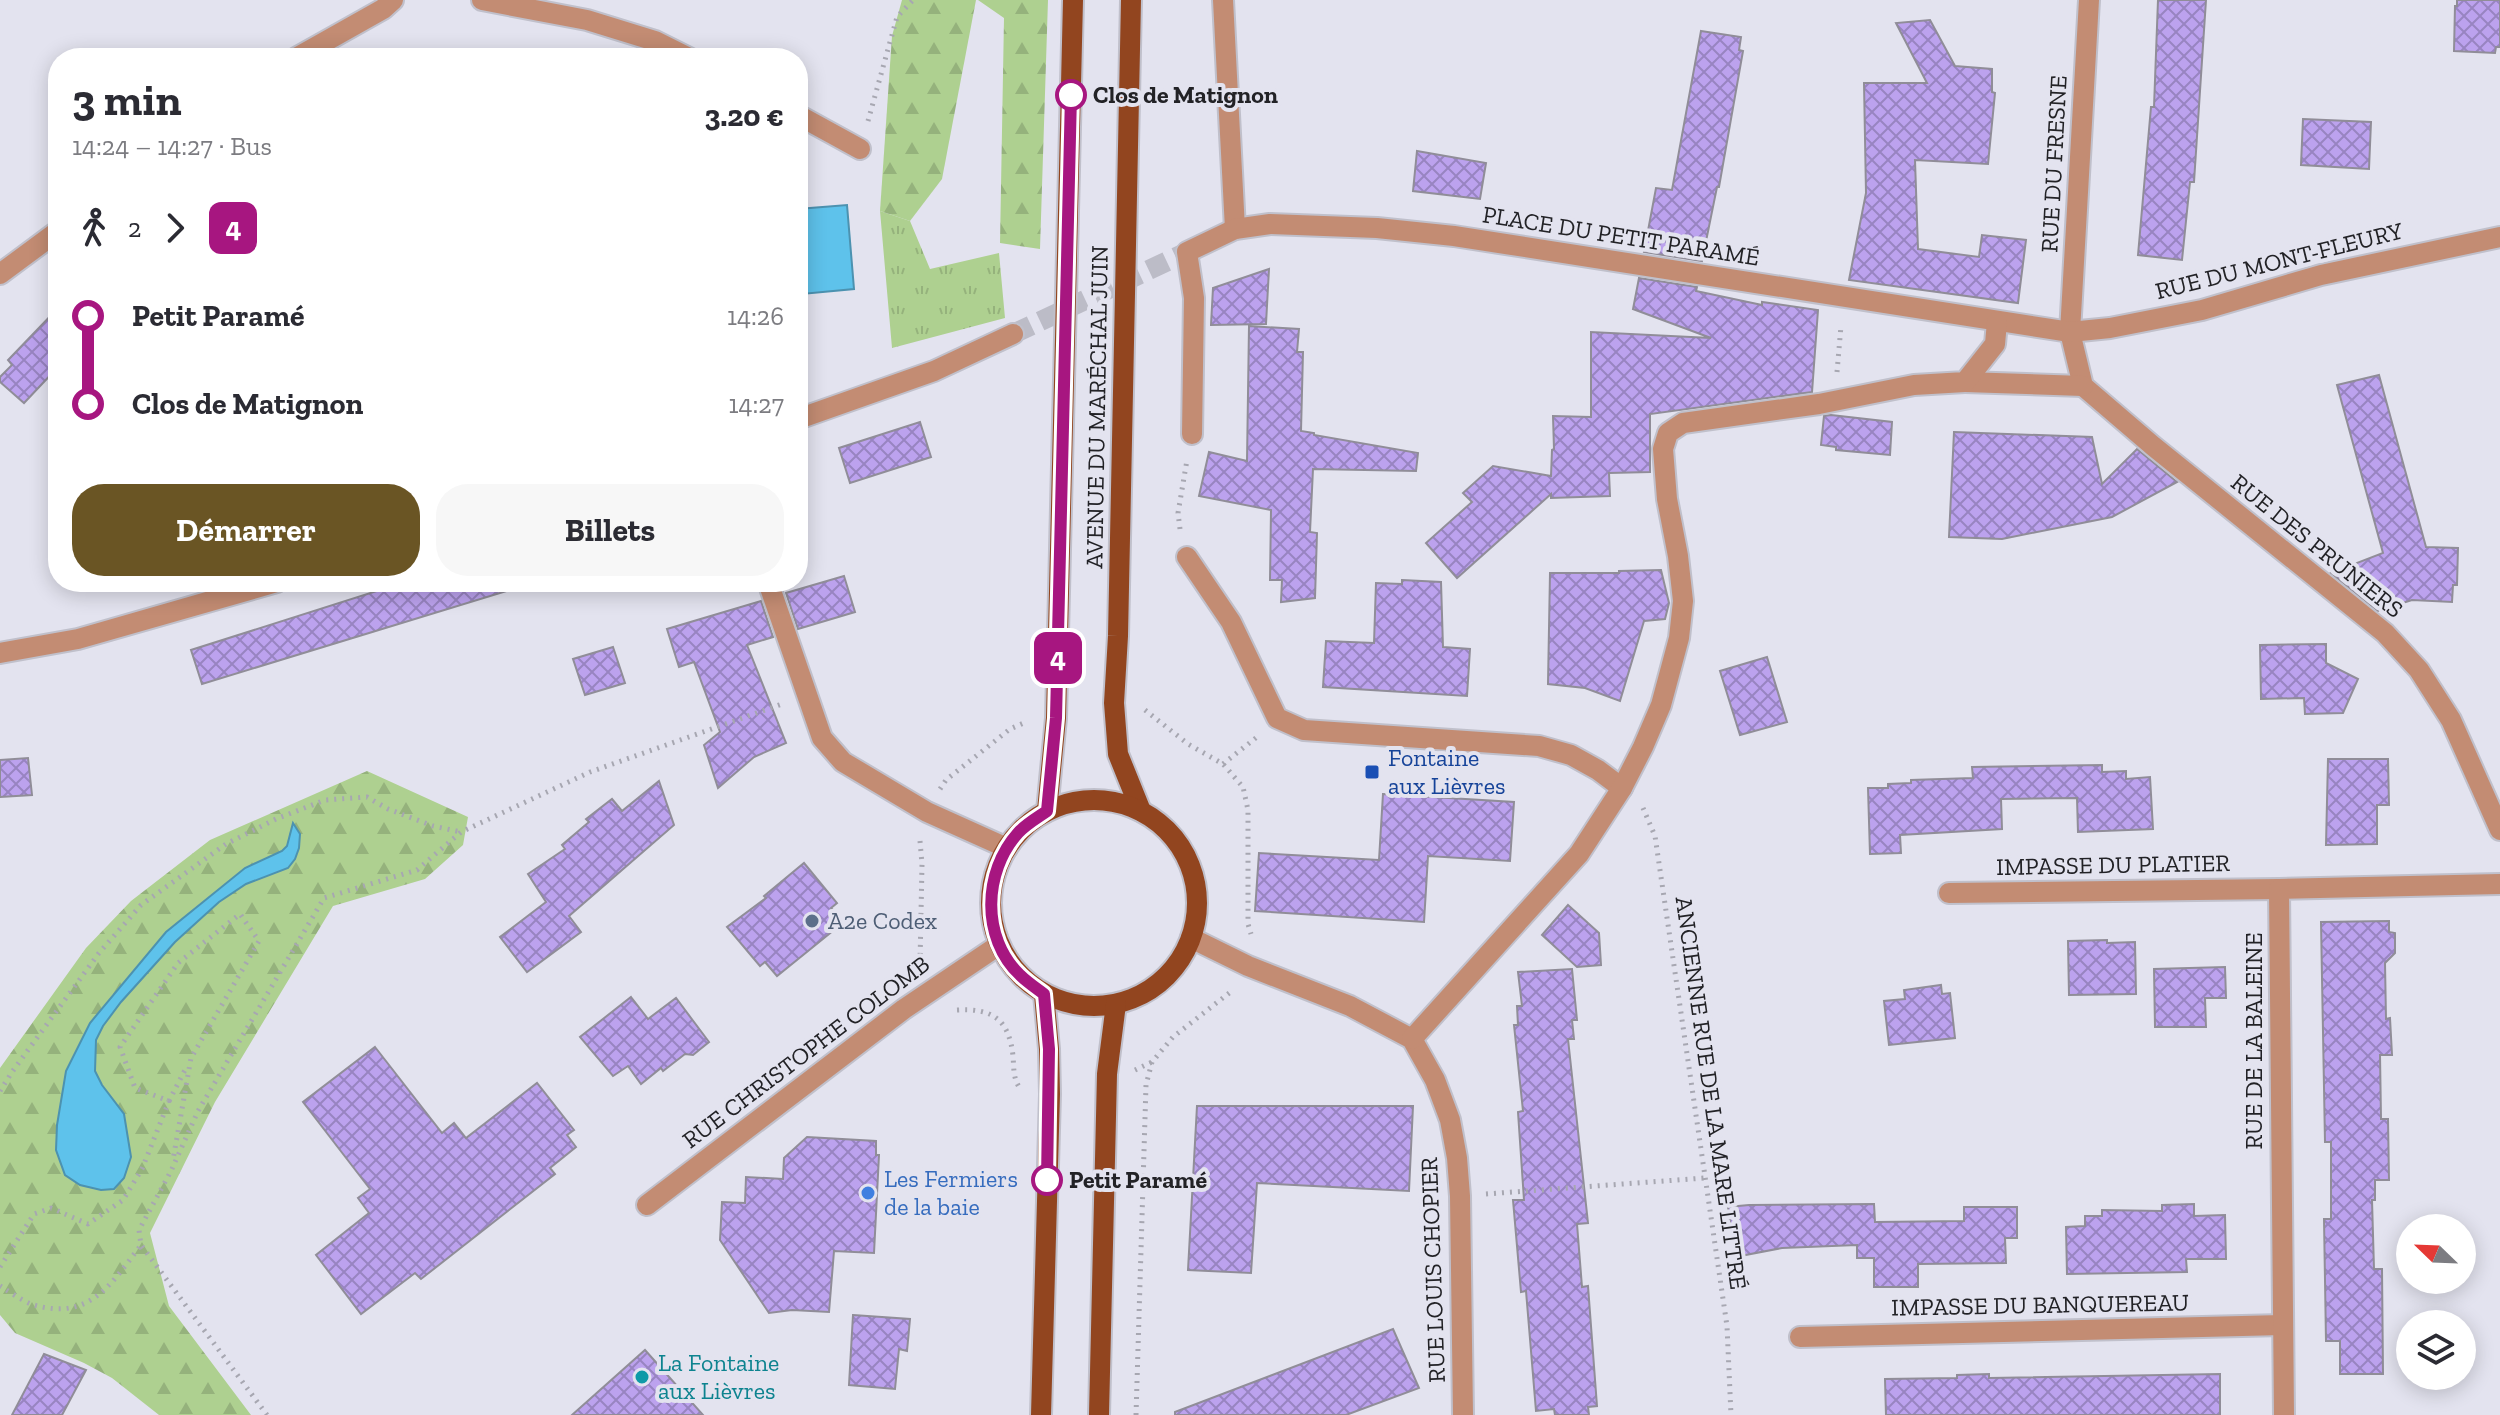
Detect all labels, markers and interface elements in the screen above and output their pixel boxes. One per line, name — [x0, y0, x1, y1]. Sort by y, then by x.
text: 3 min — [72, 73, 181, 126]
street label: RUE DU FRESNE — [2034, 75, 2073, 253]
marker: Clos de Matignon — [1056, 80, 1086, 110]
place label: Clos de Matignon — [1093, 80, 1278, 109]
text: 3.20 € — [704, 98, 784, 134]
text: 14:24 – 14:27 · Bus — [72, 130, 272, 162]
street label: PLACE DU PETIT PARAMÉ — [1480, 199, 1762, 272]
icon: walk — [72, 206, 116, 250]
icon: forward — [153, 206, 197, 250]
text: 4 — [225, 211, 241, 244]
text: 2 — [128, 212, 141, 244]
street label: RUE DU MONT-FLEURY — [2152, 216, 2406, 305]
street label: AVENUE DU MARÉCHAL JUIN — [1079, 245, 1114, 569]
text: Petit Paramé — [132, 298, 304, 334]
text: 14:26 — [727, 300, 784, 332]
text: Clos de Matignon — [132, 386, 363, 422]
text: 14:27 — [729, 388, 784, 420]
street label: RUE DES PRUNIERS — [2226, 467, 2409, 624]
button: Démarrer — [72, 484, 420, 576]
button: Billets — [436, 484, 784, 576]
line badge: 4 — [1032, 632, 1084, 684]
text: 4 — [1050, 641, 1066, 674]
place label: Fontaine aux Lièvres — [1388, 743, 1506, 800]
marker: Fontaine aux Lièvres — [1363, 763, 1381, 781]
street label: IMPASSE DU PLATIER — [1996, 848, 2230, 881]
street label: ANCIENNE RUE DE LA MARE LITTRÉ — [1670, 895, 1753, 1291]
place label: A2e Codex — [828, 906, 937, 935]
marker: A2e Codex — [803, 912, 821, 930]
street label: RUE DE LA BALEINE — [2239, 932, 2268, 1150]
street label: RUE CHRISTOPHE COLOMB — [676, 949, 935, 1154]
street label: RUE LOUIS CHOPIER — [1414, 1157, 1451, 1383]
place label: Les Fermiers de la baie — [884, 1164, 1018, 1221]
marker: Petit Paramé — [1032, 1165, 1062, 1195]
place label: Petit Paramé — [1069, 1165, 1207, 1194]
marker: Les Fermiers de la baie — [859, 1184, 877, 1202]
north arrow — [2396, 1214, 2476, 1294]
map controls — [2396, 1214, 2476, 1390]
street label: IMPASSE DU BANQUEREAU — [1891, 1287, 2189, 1322]
button: layers — [2396, 1310, 2476, 1390]
place label: La Fontaine aux Lièvres — [658, 1348, 779, 1405]
marker: La Fontaine aux Lièvres — [633, 1368, 651, 1386]

